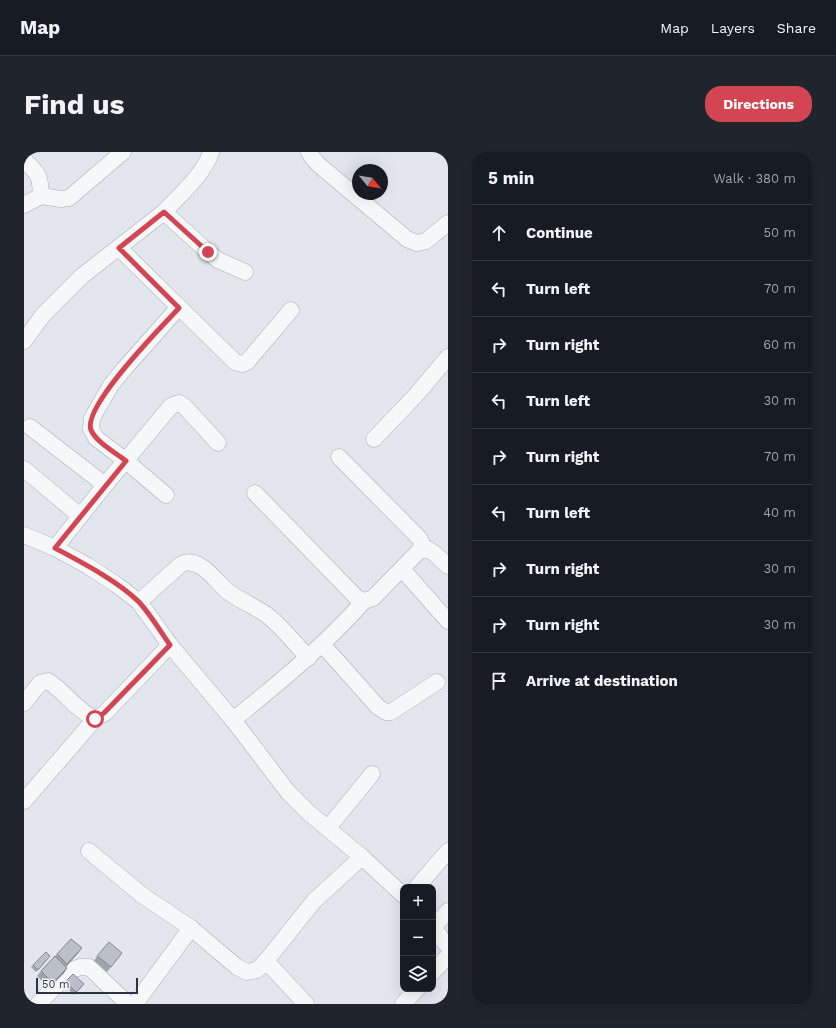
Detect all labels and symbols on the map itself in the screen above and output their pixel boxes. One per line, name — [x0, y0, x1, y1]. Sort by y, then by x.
north arrow — [352, 164, 388, 200]
route end — [199, 243, 217, 261]
route start — [86, 710, 104, 728]
scale bar — [36, 976, 138, 995]

